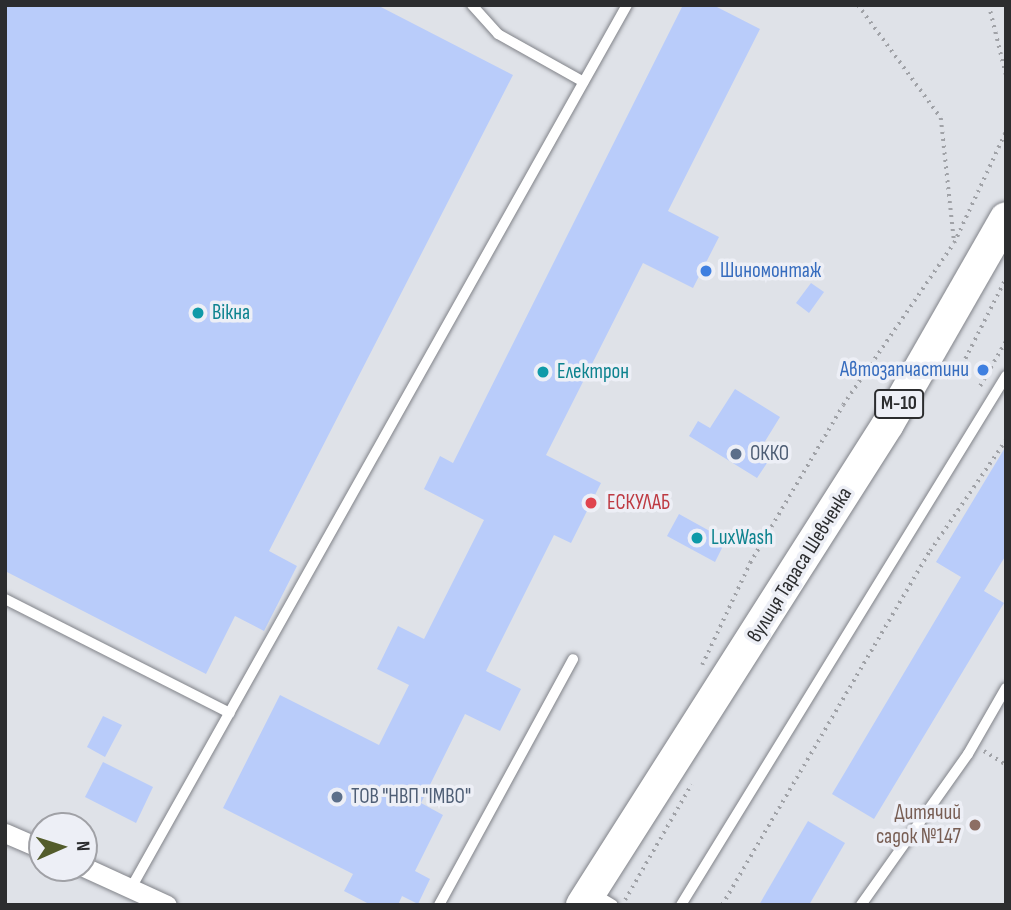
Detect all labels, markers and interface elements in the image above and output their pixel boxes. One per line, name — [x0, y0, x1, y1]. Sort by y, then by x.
place label: Шиномонтаж — [720, 258, 821, 284]
marker: Шиномонтаж — [698, 263, 714, 279]
place label: Вікна — [212, 300, 250, 326]
marker: Вікна — [190, 305, 206, 321]
place label: Автозапчастини — [840, 357, 969, 383]
place label: Електрон — [557, 359, 629, 385]
marker: Автозапчастини — [975, 362, 991, 378]
marker: Електрон — [535, 364, 551, 380]
road number: М-10 — [873, 388, 925, 420]
place label: ОККО — [750, 441, 789, 467]
marker: ОККО — [728, 446, 744, 462]
street label: вулиця Тараса Шевченка — [742, 483, 858, 647]
place label: ЕСКУЛАБ — [607, 490, 670, 516]
marker: ЕСКУЛАБ — [581, 493, 601, 513]
place label: LuxWash — [711, 525, 773, 551]
marker: LuxWash — [689, 530, 705, 546]
place label: ТОВ "НВП "ІМВО" — [351, 784, 471, 810]
marker: ТОВ "НВП "ІМВО" — [329, 789, 345, 805]
place label: Дитячий садок №147 — [876, 800, 961, 850]
north arrow — [28, 812, 98, 882]
marker: Дитячий садок №147 — [967, 817, 983, 833]
text: N — [71, 840, 94, 852]

